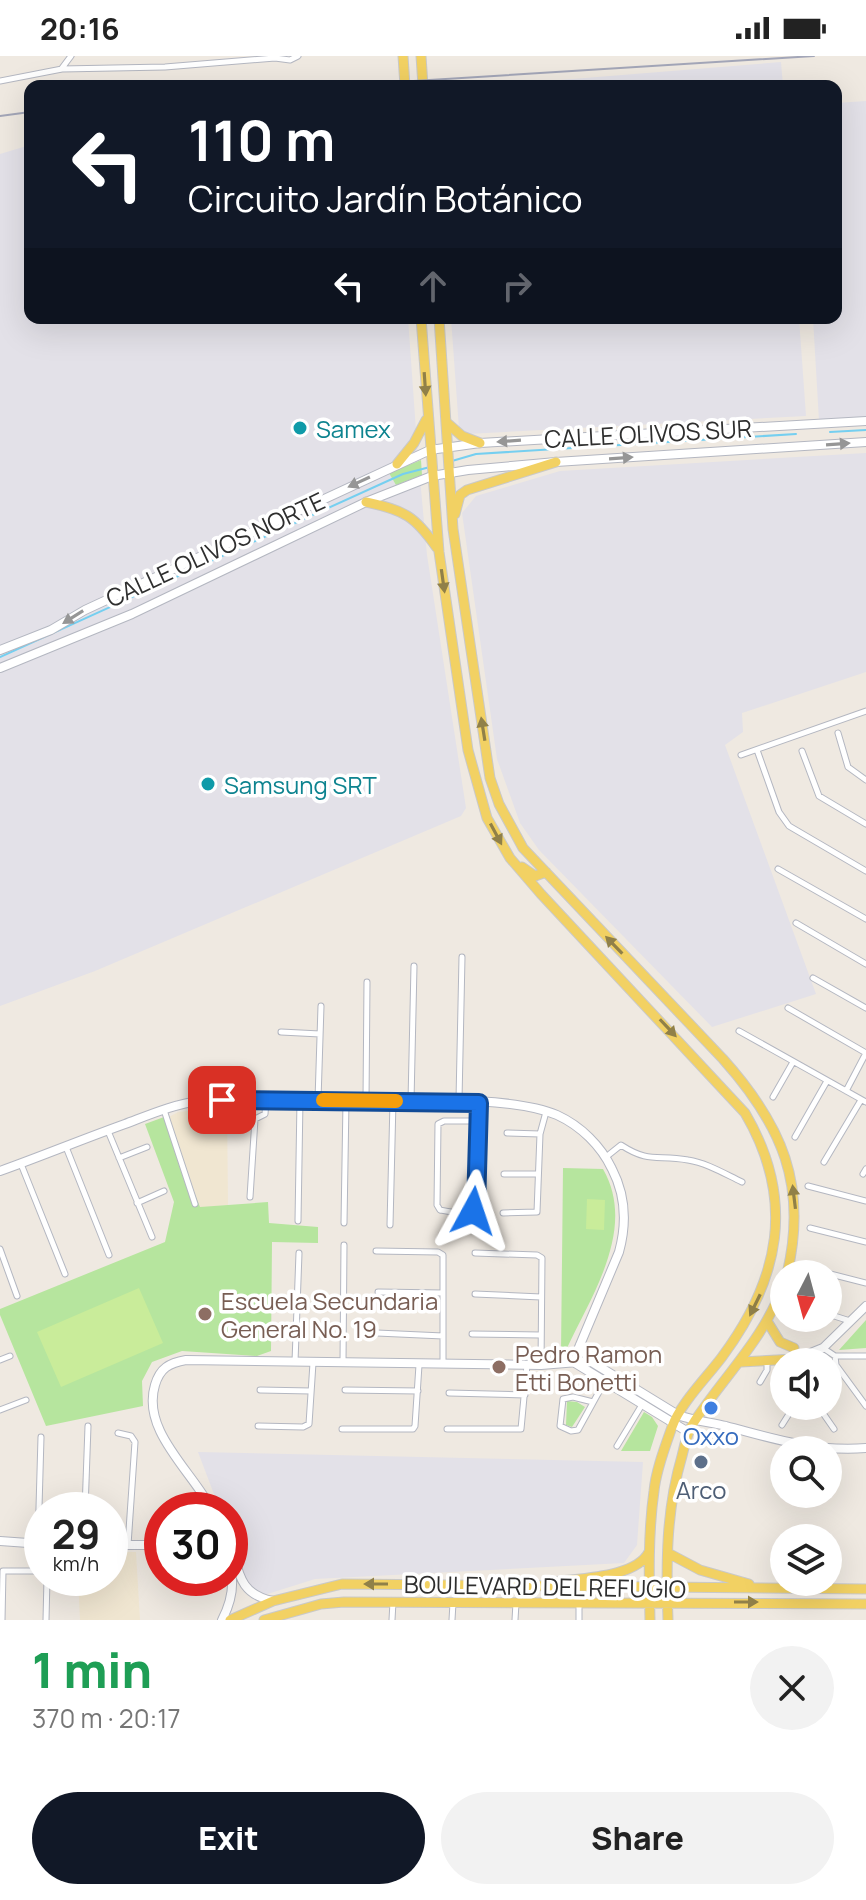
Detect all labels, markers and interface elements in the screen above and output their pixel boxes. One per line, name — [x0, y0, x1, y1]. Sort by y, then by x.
text: 20:16 — [40, 8, 120, 49]
text: 110 m — [188, 101, 335, 178]
icon: left — [56, 112, 160, 216]
text: Circuito Jardín Botánico — [188, 174, 583, 223]
icon: left — [327, 264, 371, 308]
icon: ahead — [411, 264, 455, 308]
icon: right — [495, 264, 539, 308]
one-way arrow — [419, 372, 432, 397]
street label: CALLE OLIVOS SUR — [543, 411, 753, 455]
place label: Samex — [316, 412, 391, 445]
marker: Samex — [291, 419, 309, 437]
one-way arrow — [496, 435, 521, 448]
one-way arrow — [826, 437, 851, 450]
one-way arrow — [608, 451, 633, 464]
one-way arrow — [347, 475, 371, 489]
street label: CALLE OLIVOS NORTE — [100, 484, 330, 614]
one-way arrow — [437, 569, 450, 594]
one-way arrow — [62, 610, 84, 624]
one-way arrow — [477, 716, 489, 741]
place label: Samsung SRT — [224, 768, 378, 801]
marker: Samsung SRT — [199, 775, 217, 793]
one-way arrow — [489, 823, 502, 846]
one-way arrow — [605, 936, 624, 955]
one-way arrow — [659, 1018, 677, 1037]
pin — [188, 1066, 256, 1134]
icon: arrive — [200, 1078, 244, 1122]
position arrow — [431, 1169, 515, 1253]
one-way arrow — [787, 1184, 800, 1209]
north arrow — [770, 1260, 842, 1332]
map controls — [770, 1260, 842, 1596]
place label: Escuela Secundaria General No. 19 — [221, 1284, 438, 1345]
one-way arrow — [748, 1293, 762, 1316]
marker: Escuela Secundaria General No. 19 — [196, 1305, 214, 1323]
place label: Pedro Ramon Etti Bonetti — [515, 1337, 662, 1398]
button: sound — [770, 1348, 842, 1420]
marker: Pedro Ramon Etti Bonetti — [490, 1358, 508, 1376]
marker: Oxxo — [702, 1399, 720, 1417]
place label: Oxxo — [683, 1419, 739, 1452]
button: search — [770, 1436, 842, 1508]
marker: Arco — [692, 1453, 710, 1471]
place label: Arco — [676, 1473, 726, 1506]
speed limit sign: 30 — [144, 1492, 248, 1596]
text: 29 — [52, 1506, 100, 1561]
button: layers — [770, 1524, 842, 1596]
text: km/h — [53, 1550, 99, 1577]
street label: BOULEVARD DEL REFUGIO — [404, 1567, 686, 1605]
one-way arrow — [363, 1578, 388, 1590]
one-way arrow — [734, 1596, 759, 1608]
text: 1 min — [32, 1637, 152, 1702]
button: close — [750, 1646, 834, 1730]
text: 370 m · 20:17 — [32, 1700, 180, 1736]
button: Exit — [32, 1792, 425, 1884]
button: Share — [441, 1792, 834, 1884]

